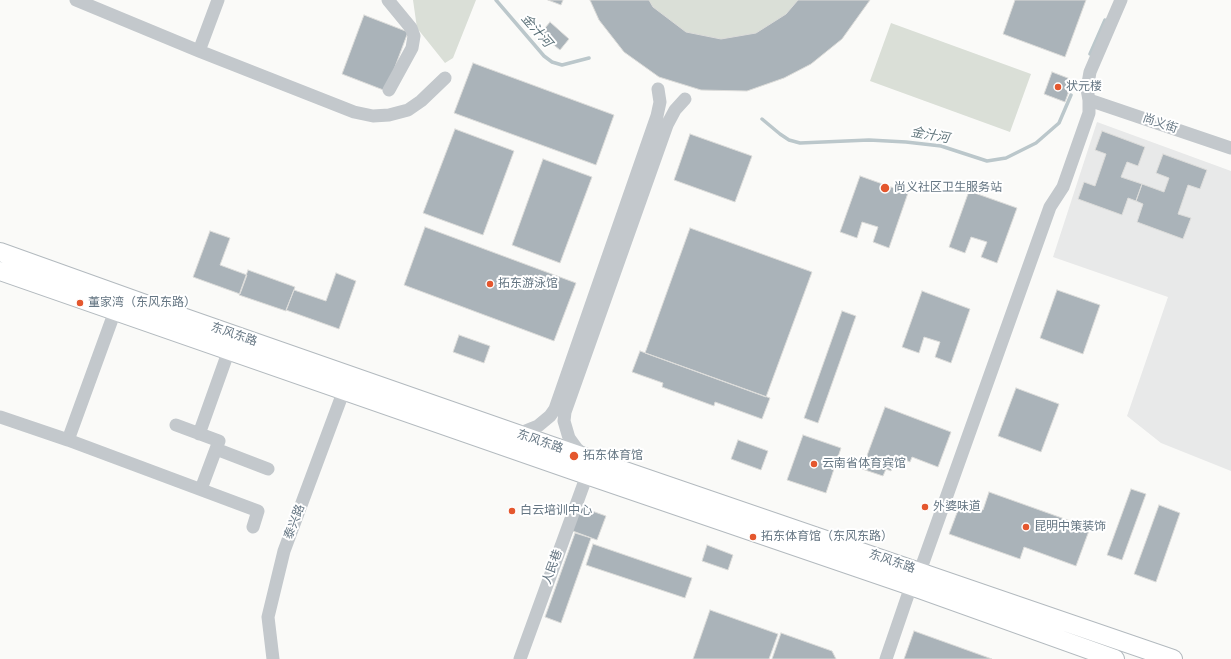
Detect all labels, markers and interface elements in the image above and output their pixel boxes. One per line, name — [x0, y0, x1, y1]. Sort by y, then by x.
water label: 金汁河 — [517, 11, 555, 51]
place label: 状元楼 — [1066, 80, 1102, 94]
marker: 状元楼 — [1053, 82, 1063, 92]
street label: 尚义街 — [1141, 111, 1179, 137]
water label: 金汁河 — [909, 125, 951, 147]
place label: 尚义社区卫生服务站 — [894, 181, 1002, 195]
marker: 尚义社区卫生服务站 — [879, 182, 891, 194]
place label: 拓东游泳馆 — [498, 277, 558, 291]
marker: 拓东游泳馆 — [485, 279, 495, 289]
place label: 董家湾（东风东路） — [88, 296, 196, 310]
marker: 董家湾（东风东路） — [75, 298, 85, 308]
street label: 东风东路 — [209, 320, 259, 350]
street label: 东风东路 — [515, 427, 565, 457]
place label: 拓东体育馆 — [583, 449, 643, 463]
marker: 拓东体育馆 — [568, 450, 580, 462]
place label: 云南省体育宾馆 — [822, 457, 906, 471]
marker: 云南省体育宾馆 — [809, 459, 819, 469]
place label: 外婆味道 — [933, 500, 981, 514]
marker: 外婆味道 — [920, 502, 930, 512]
street label: 泰兴路 — [282, 503, 308, 541]
place label: 白云培训中心 — [520, 504, 592, 518]
marker: 白云培训中心 — [507, 506, 517, 516]
place label: 昆明中策装饰 — [1034, 520, 1106, 534]
marker: 昆明中策装饰 — [1021, 522, 1031, 532]
place label: 拓东体育馆（东风东路） — [761, 530, 893, 544]
marker: 拓东体育馆（东风东路） — [748, 532, 758, 542]
street label: 东风东路 — [867, 547, 917, 577]
street label: 人民巷 — [540, 548, 566, 586]

